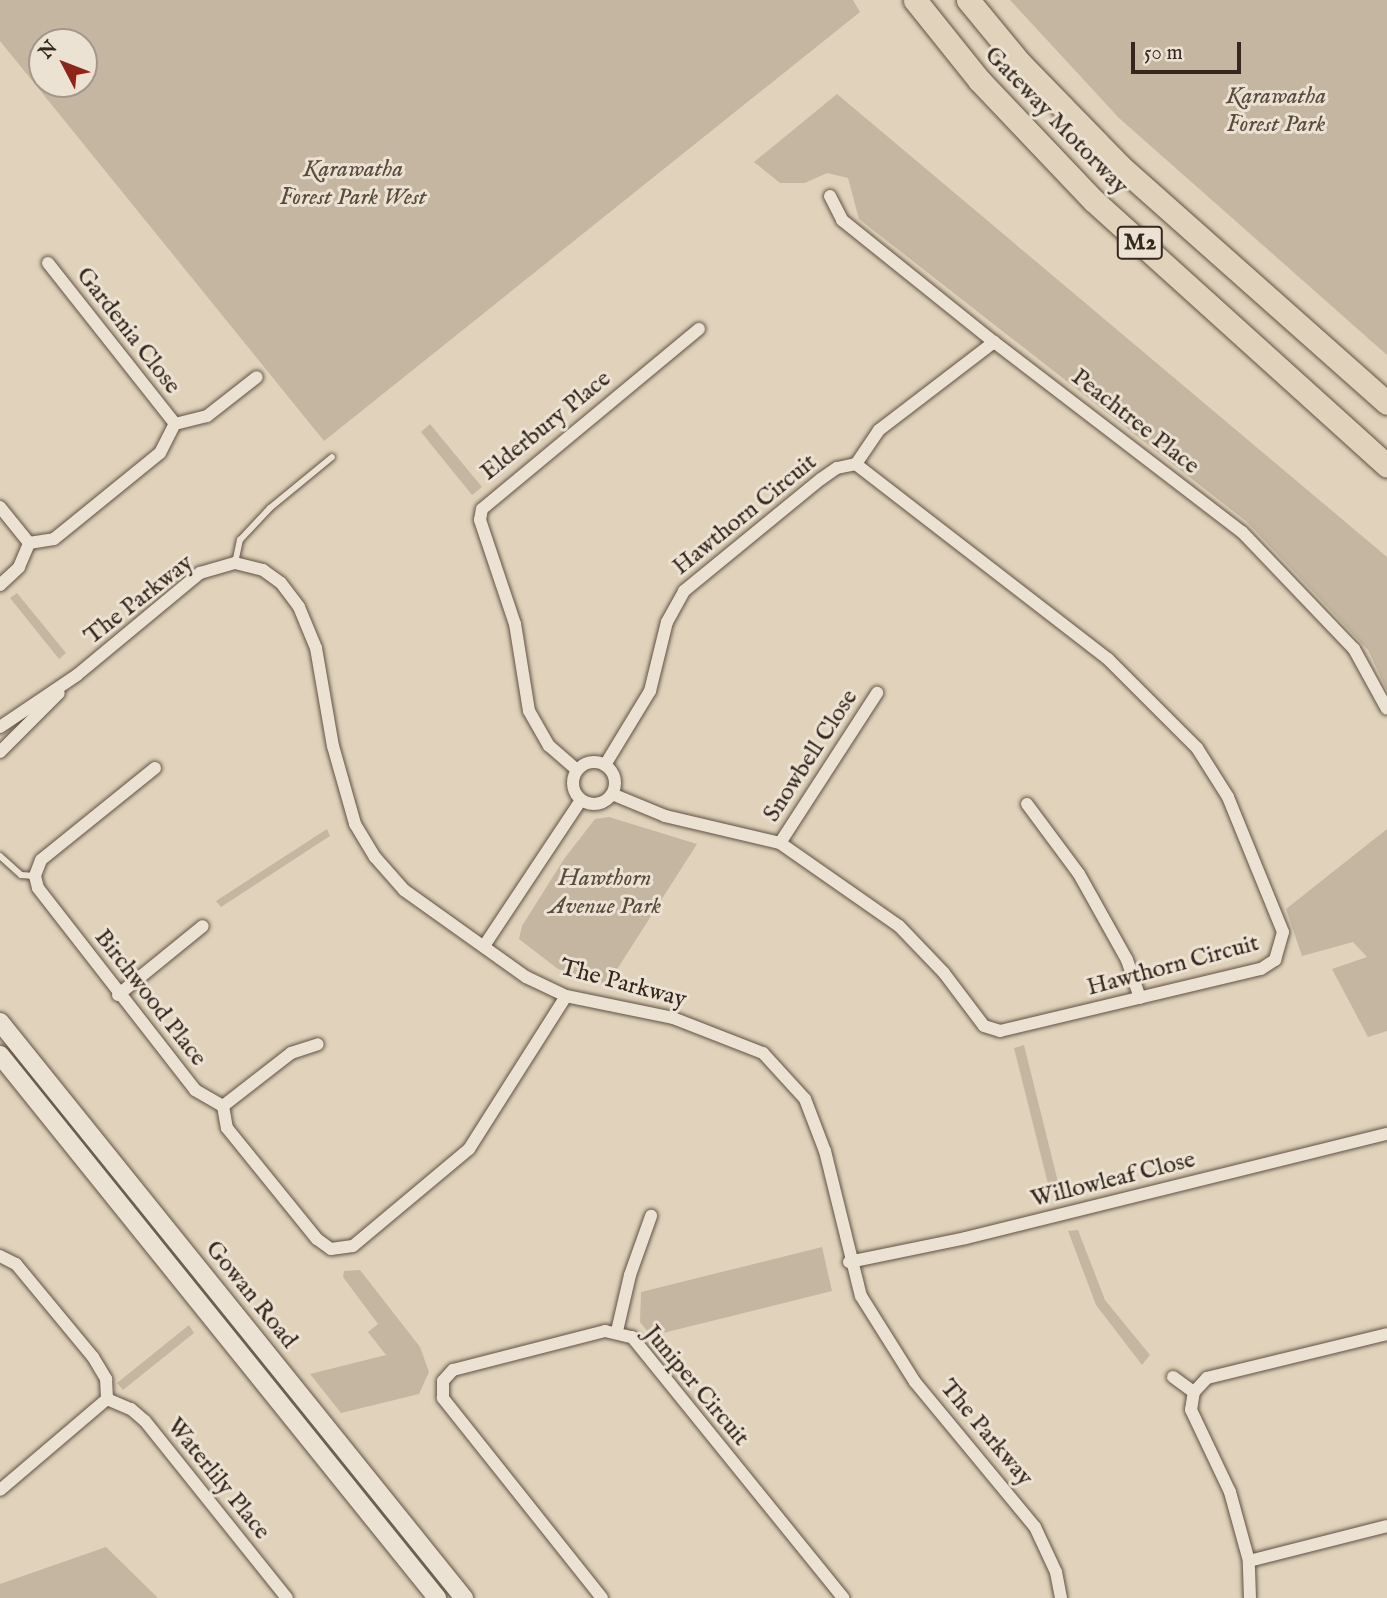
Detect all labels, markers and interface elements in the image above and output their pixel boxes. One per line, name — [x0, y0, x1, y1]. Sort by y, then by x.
north arrow — [28, 28, 98, 98]
scale bar — [1135, 28, 1245, 72]
text: N — [34, 36, 63, 64]
text: 50 m — [1144, 40, 1183, 67]
street label: Gateway Motorway — [978, 41, 1134, 201]
park label: Karawatha Forest Park — [1226, 83, 1326, 139]
park label: Karawatha Forest Park West — [279, 156, 427, 212]
road number: M2 — [1116, 224, 1164, 262]
street label: Gardenia Close — [70, 262, 186, 400]
street label: Peachtree Place — [1065, 363, 1205, 481]
street label: Elderbury Place — [475, 365, 617, 487]
street label: Hawthorn Circuit — [667, 448, 823, 582]
street label: The Parkway — [79, 549, 199, 651]
street label: Snowbell Close — [758, 685, 864, 827]
park label: Hawthorn Avenue Park — [549, 865, 661, 921]
street label: Birchwood Place — [88, 924, 212, 1072]
street label: Hawthorn Circuit — [1084, 929, 1262, 1003]
street label: The Parkway — [557, 953, 689, 1015]
street label: Willowleaf Close — [1028, 1146, 1198, 1214]
street label: Gowan Road — [199, 1235, 303, 1355]
street label: Juniper Circuit — [637, 1320, 755, 1452]
street label: The Parkway — [933, 1374, 1039, 1492]
street label: Waterlily Place — [160, 1412, 276, 1546]

